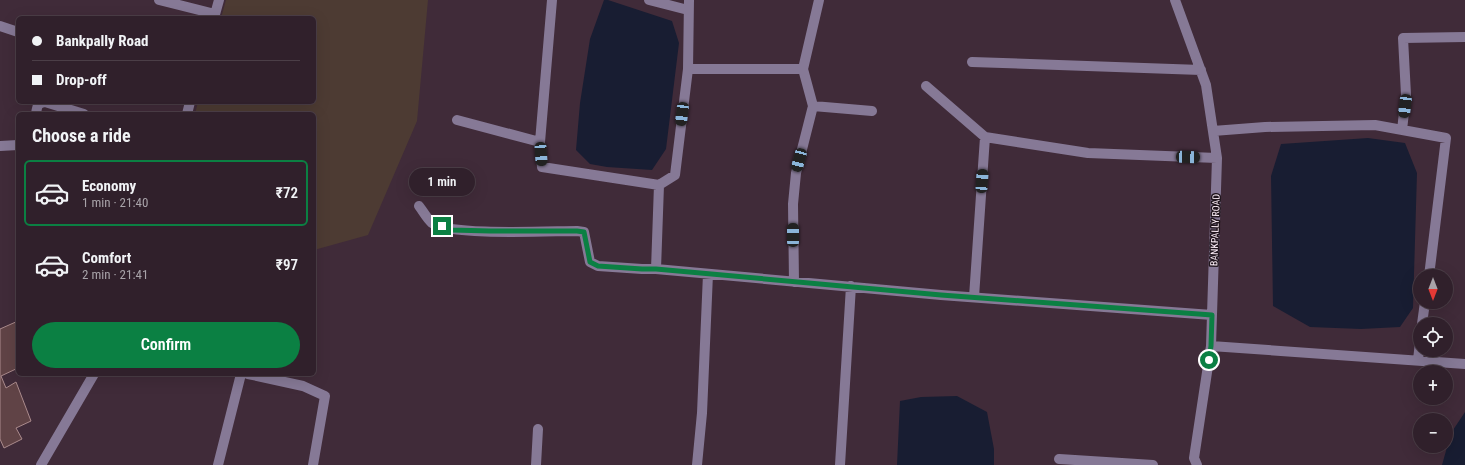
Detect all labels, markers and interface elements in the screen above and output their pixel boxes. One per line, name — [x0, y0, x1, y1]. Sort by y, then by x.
text: Bankpally Road — [56, 32, 149, 50]
text: Drop-off — [56, 71, 107, 89]
car — [1398, 93, 1412, 119]
car — [675, 101, 689, 127]
text: Choose a ride — [32, 125, 131, 146]
car — [534, 142, 548, 166]
car — [790, 147, 808, 173]
car — [1176, 151, 1200, 163]
callout: 1 min — [409, 168, 475, 196]
car — [975, 169, 989, 193]
text: 1 min — [428, 174, 456, 189]
icon: car — [34, 175, 70, 211]
text: Economy — [82, 177, 136, 195]
text: ₹72 — [276, 184, 298, 202]
street label: BANKPALLY ROAD — [1208, 193, 1222, 266]
text: 1 min · 21:40 — [82, 195, 148, 210]
route end — [433, 217, 451, 235]
car — [787, 223, 799, 247]
icon: car — [34, 247, 70, 283]
text: Comfort — [82, 249, 131, 267]
text: ₹97 — [276, 256, 298, 274]
text: 2 min · 21:41 — [82, 267, 148, 282]
north arrow — [1413, 269, 1453, 309]
map controls — [1413, 269, 1453, 453]
button: locate — [1413, 317, 1453, 357]
button: Confirm — [32, 322, 300, 368]
route start — [1200, 351, 1218, 369]
button: + — [1413, 365, 1453, 405]
button: − — [1413, 413, 1453, 453]

